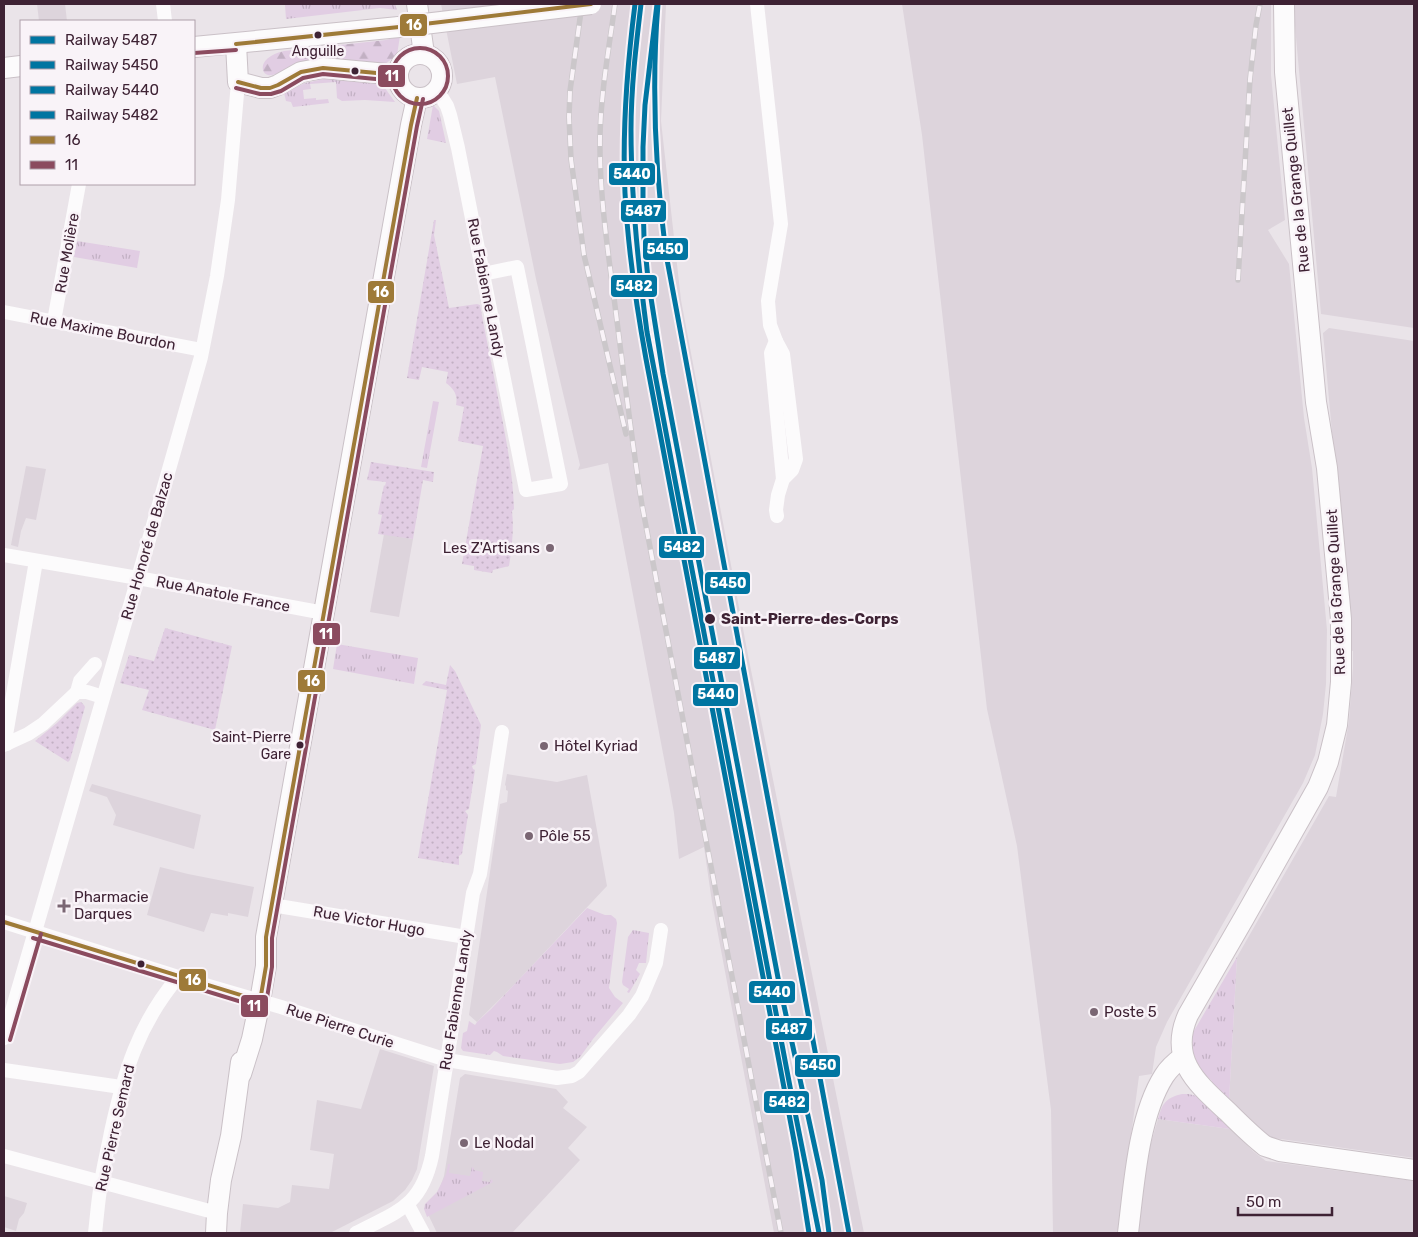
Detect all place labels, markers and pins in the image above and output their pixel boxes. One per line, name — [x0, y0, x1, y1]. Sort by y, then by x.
marker: Anguille — [313, 30, 323, 40]
place label: Anguille — [292, 43, 344, 60]
unlabelled marker — [350, 66, 360, 76]
place label: Les Z'Artisans — [443, 539, 540, 557]
marker: Les Z'Artisans — [544, 542, 556, 554]
place label: Saint-Pierre-des-Corps — [721, 610, 899, 628]
marker: Saint-Pierre-des-Corps — [703, 612, 717, 626]
place label: Saint-Pierre Gare — [212, 729, 291, 763]
place label: Hôtel Kyriad — [554, 737, 638, 755]
marker: Saint-Pierre Gare — [295, 740, 305, 750]
marker: Hôtel Kyriad — [538, 740, 550, 752]
place label: Pôle 55 — [539, 827, 591, 845]
marker: Pôle 55 — [523, 830, 535, 842]
place label: Pharmacie Darques — [74, 888, 149, 923]
marker: Pharmacie Darques — [58, 900, 70, 912]
unlabelled marker — [136, 959, 146, 969]
place label: Poste 5 — [1104, 1003, 1157, 1021]
marker: Poste 5 — [1088, 1006, 1100, 1018]
place label: Le Nodal — [474, 1134, 534, 1152]
marker: Le Nodal — [458, 1137, 470, 1149]

